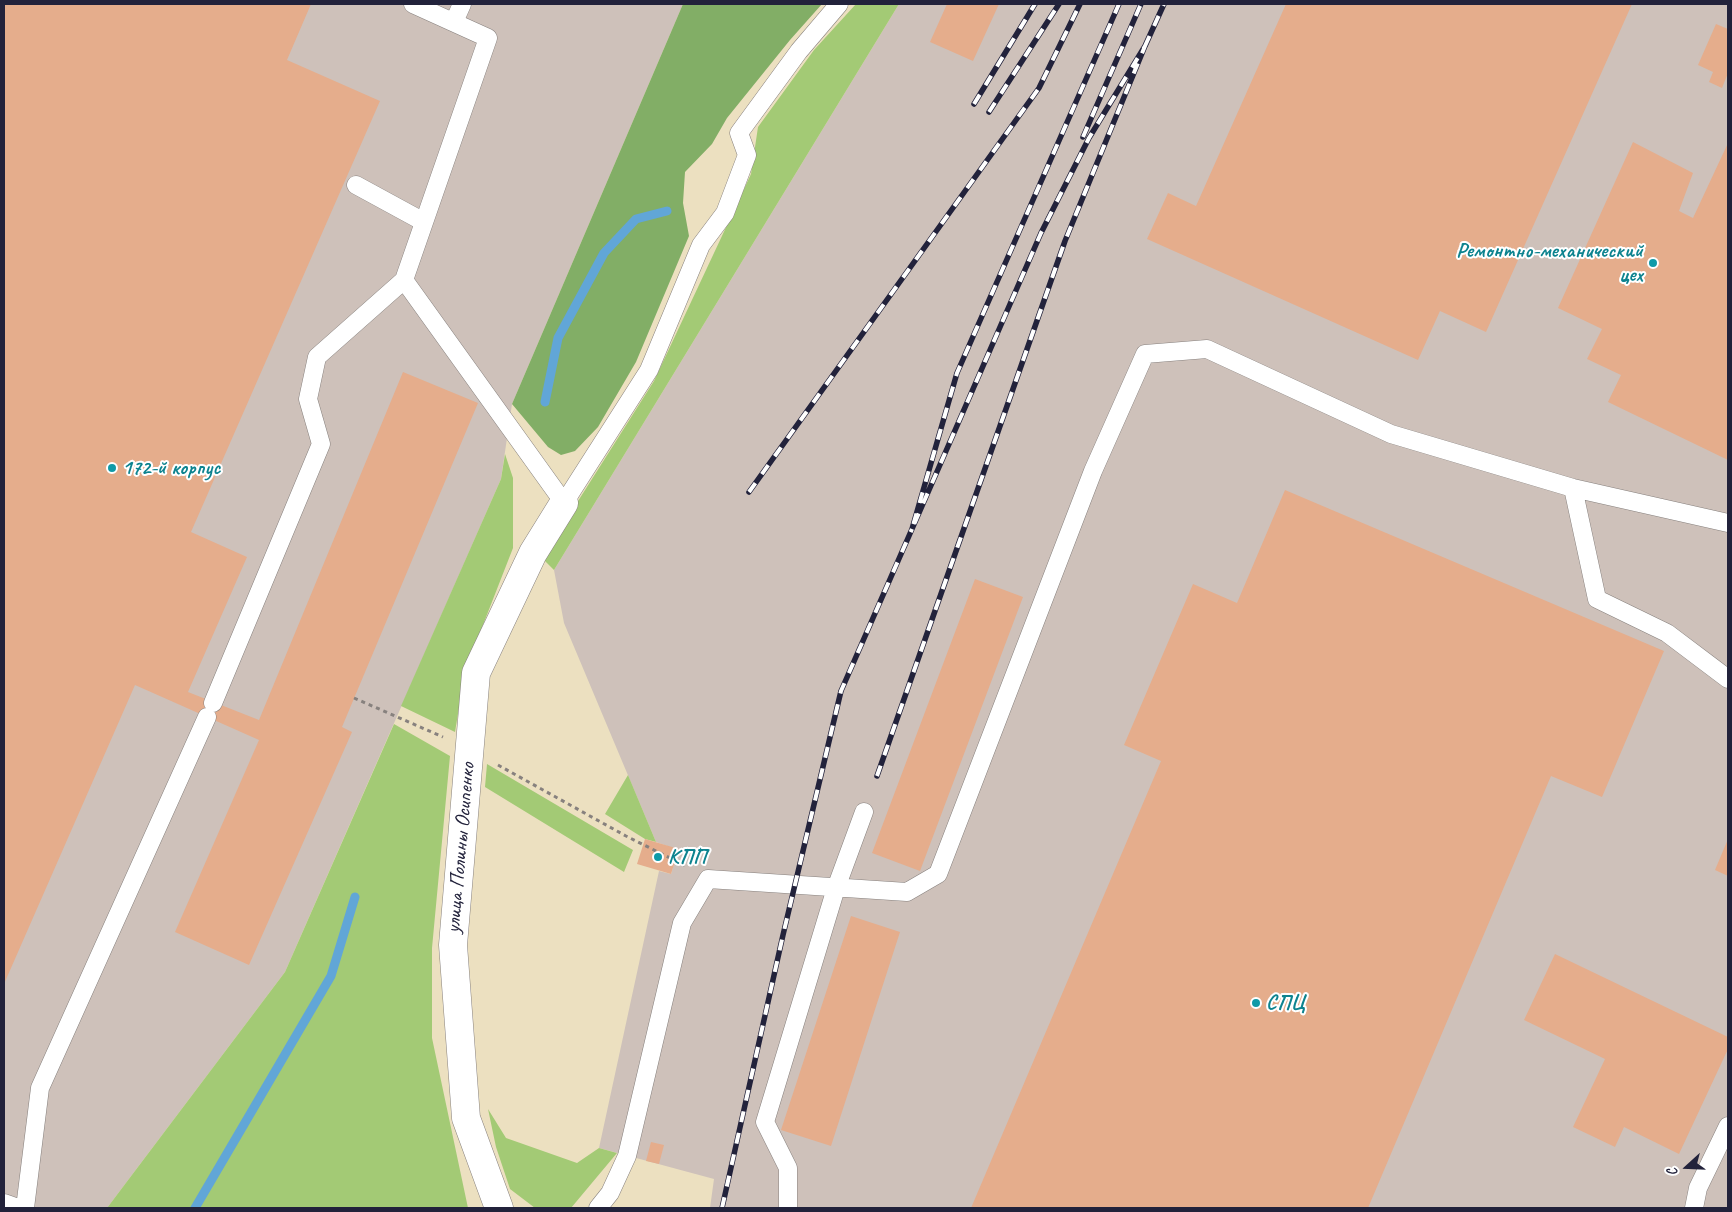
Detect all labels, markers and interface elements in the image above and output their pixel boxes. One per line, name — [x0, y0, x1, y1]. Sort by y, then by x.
place label: Ремонтно-механический цех — [1456, 238, 1643, 288]
marker: Ремонтно-механический цех — [1647, 257, 1659, 269]
place label: 172-й корпус — [122, 455, 220, 481]
marker: 172-й корпус — [106, 462, 118, 474]
street label: улица Полины Осипенко — [441, 762, 481, 934]
place label: КПП — [668, 844, 707, 870]
marker: КПП — [652, 851, 664, 863]
place label: СПЦ — [1266, 990, 1305, 1016]
marker: СПЦ — [1250, 997, 1262, 1009]
north arrow — [1662, 1142, 1712, 1192]
text: С — [1663, 1166, 1682, 1178]

